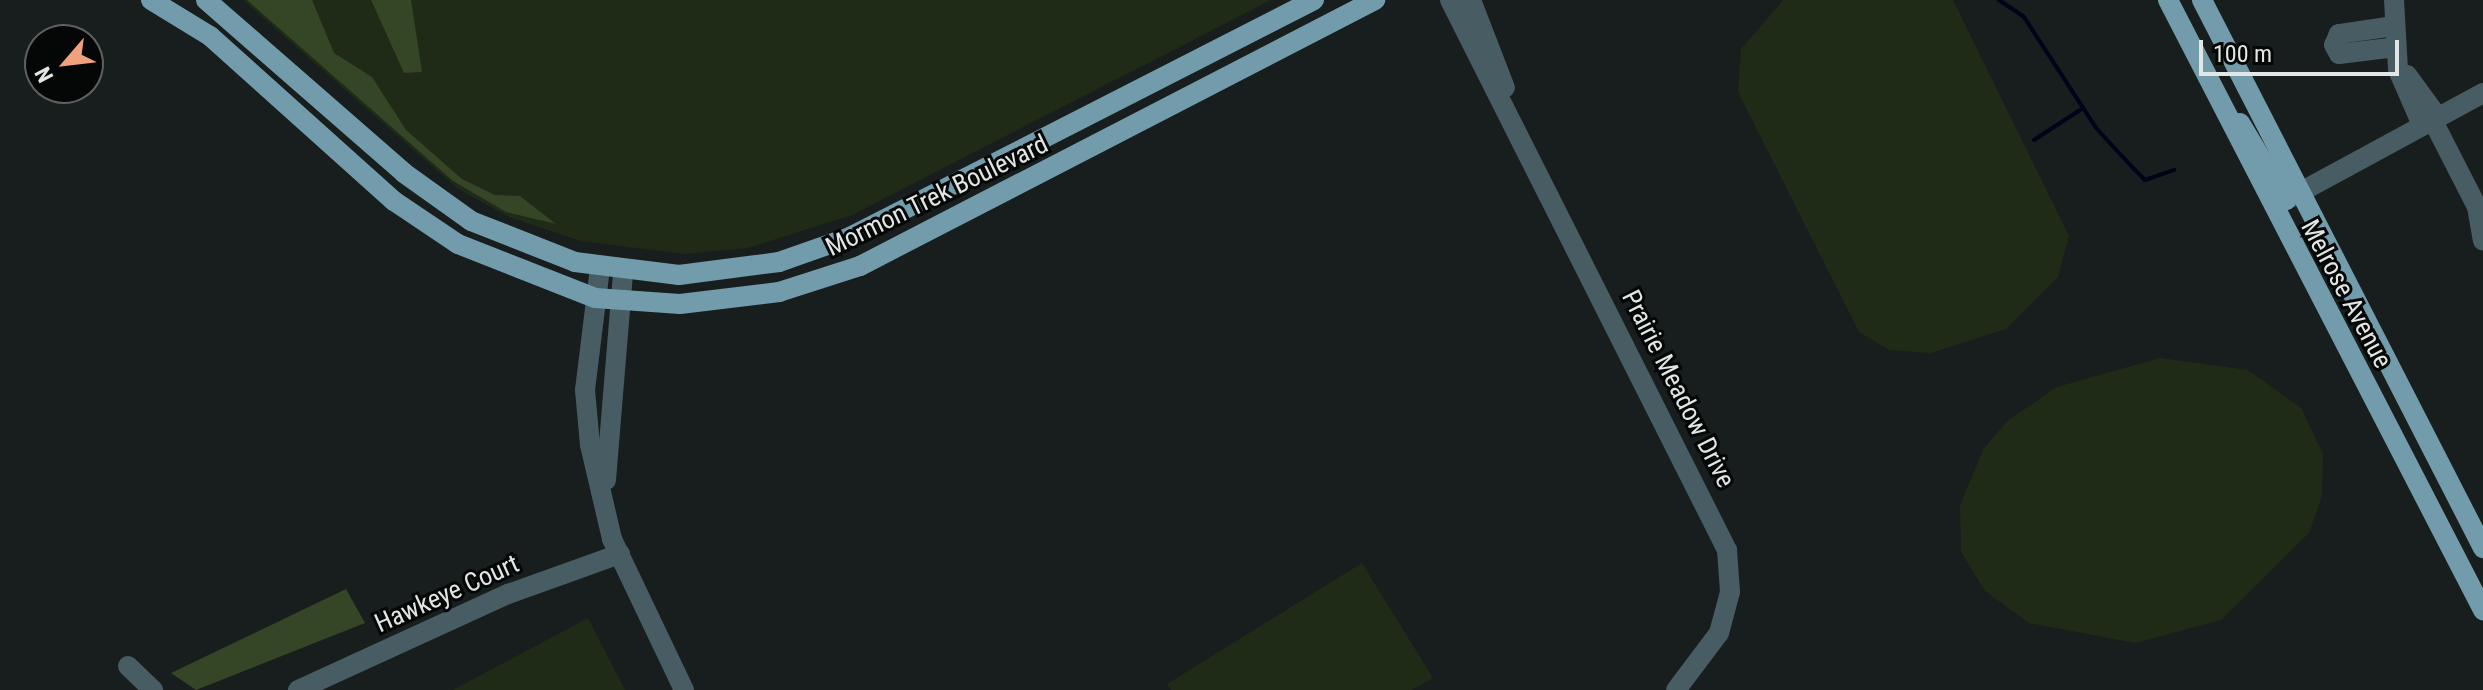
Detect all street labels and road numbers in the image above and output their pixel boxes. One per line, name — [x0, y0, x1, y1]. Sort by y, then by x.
street label: Mormon Trek Boulevard — [821, 129, 1053, 263]
street label: Melrose Avenue — [2294, 215, 2398, 373]
street label: Prairie Meadow Drive — [1615, 285, 1741, 493]
street label: Hawkeye Court — [370, 548, 524, 640]

